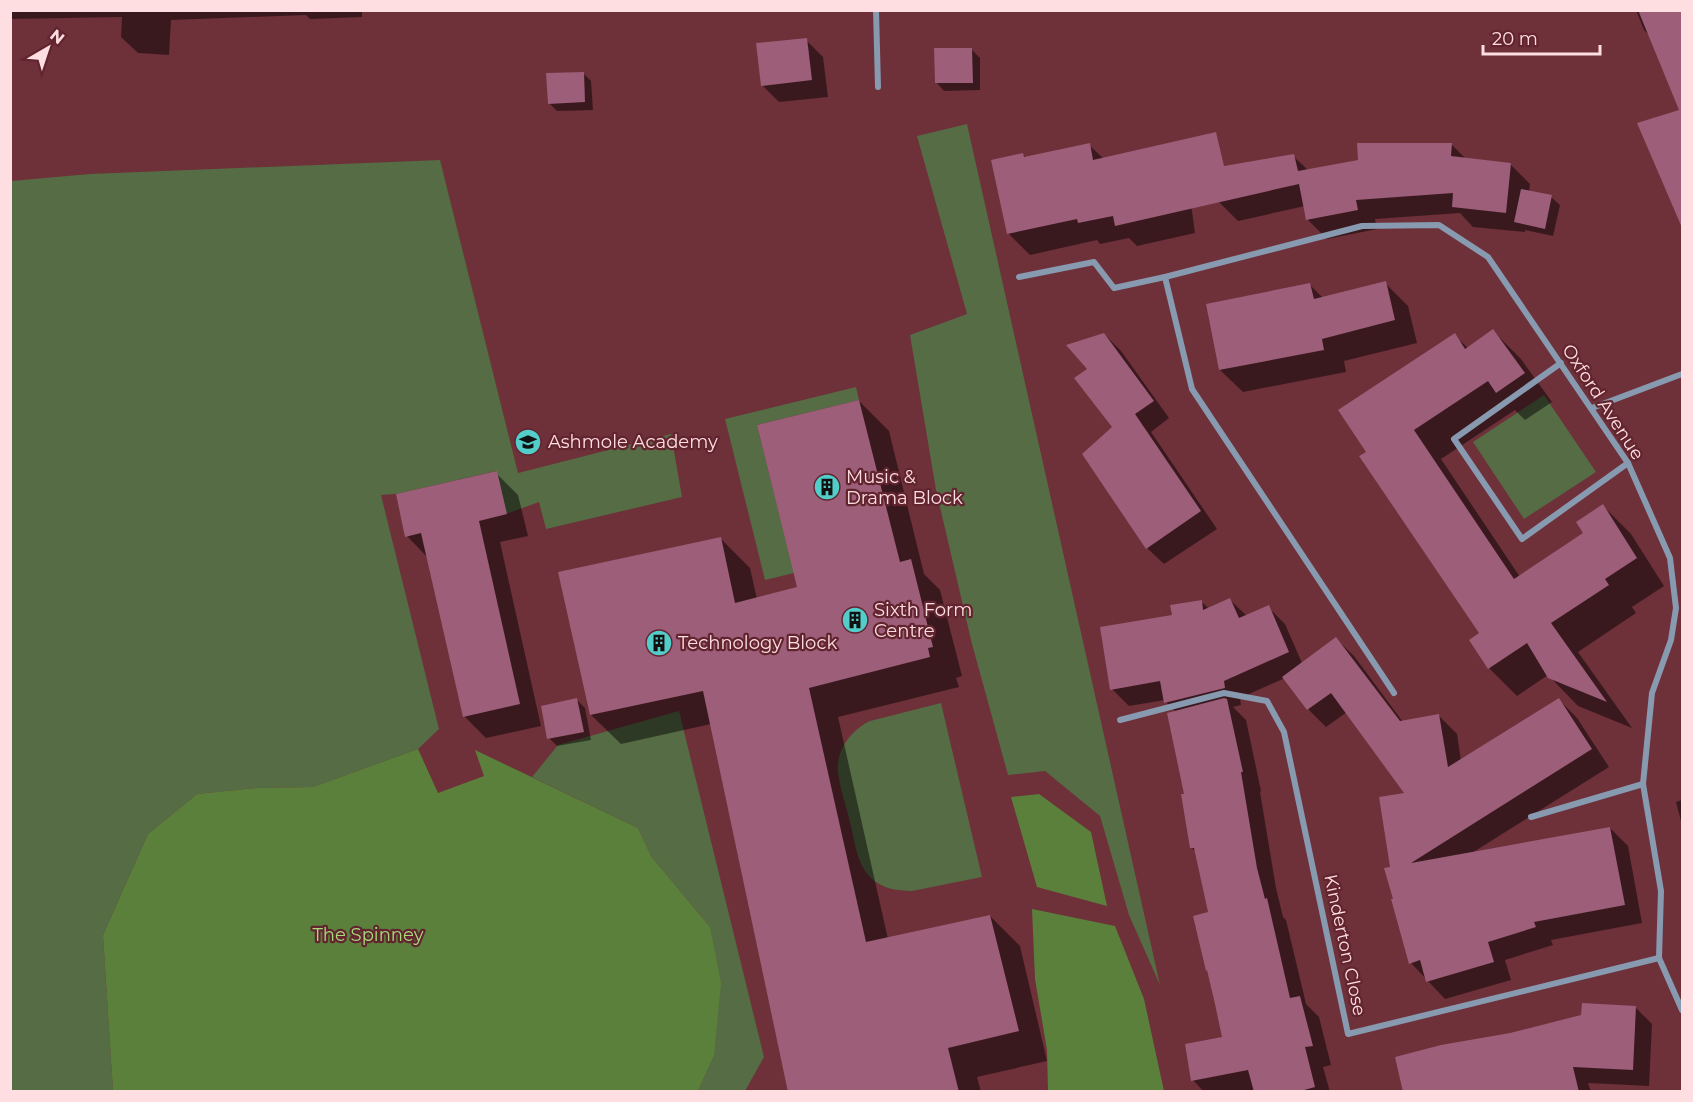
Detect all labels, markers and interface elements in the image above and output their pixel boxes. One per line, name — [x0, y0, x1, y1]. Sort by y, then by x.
north arrow — [18, 18, 78, 78]
scale bar — [1483, 18, 1600, 56]
text: N — [46, 25, 68, 48]
text: 20 m — [1492, 28, 1538, 50]
street label: Oxford Avenue — [1557, 340, 1649, 464]
school or university icon: Ashmole Academy — [513, 427, 543, 457]
place label: Ashmole Academy — [548, 431, 718, 453]
place label: Music & Drama Block — [846, 466, 963, 509]
building icon: Music & Drama Block — [812, 472, 842, 502]
place label: Sixth Form Centre — [874, 599, 972, 642]
building icon: Sixth Form Centre — [840, 605, 870, 635]
building icon: Technology Block — [644, 628, 674, 658]
place label: Technology Block — [678, 632, 837, 654]
street label: Kinderton Close — [1319, 872, 1371, 1018]
park label: The Spinney — [312, 924, 424, 946]

